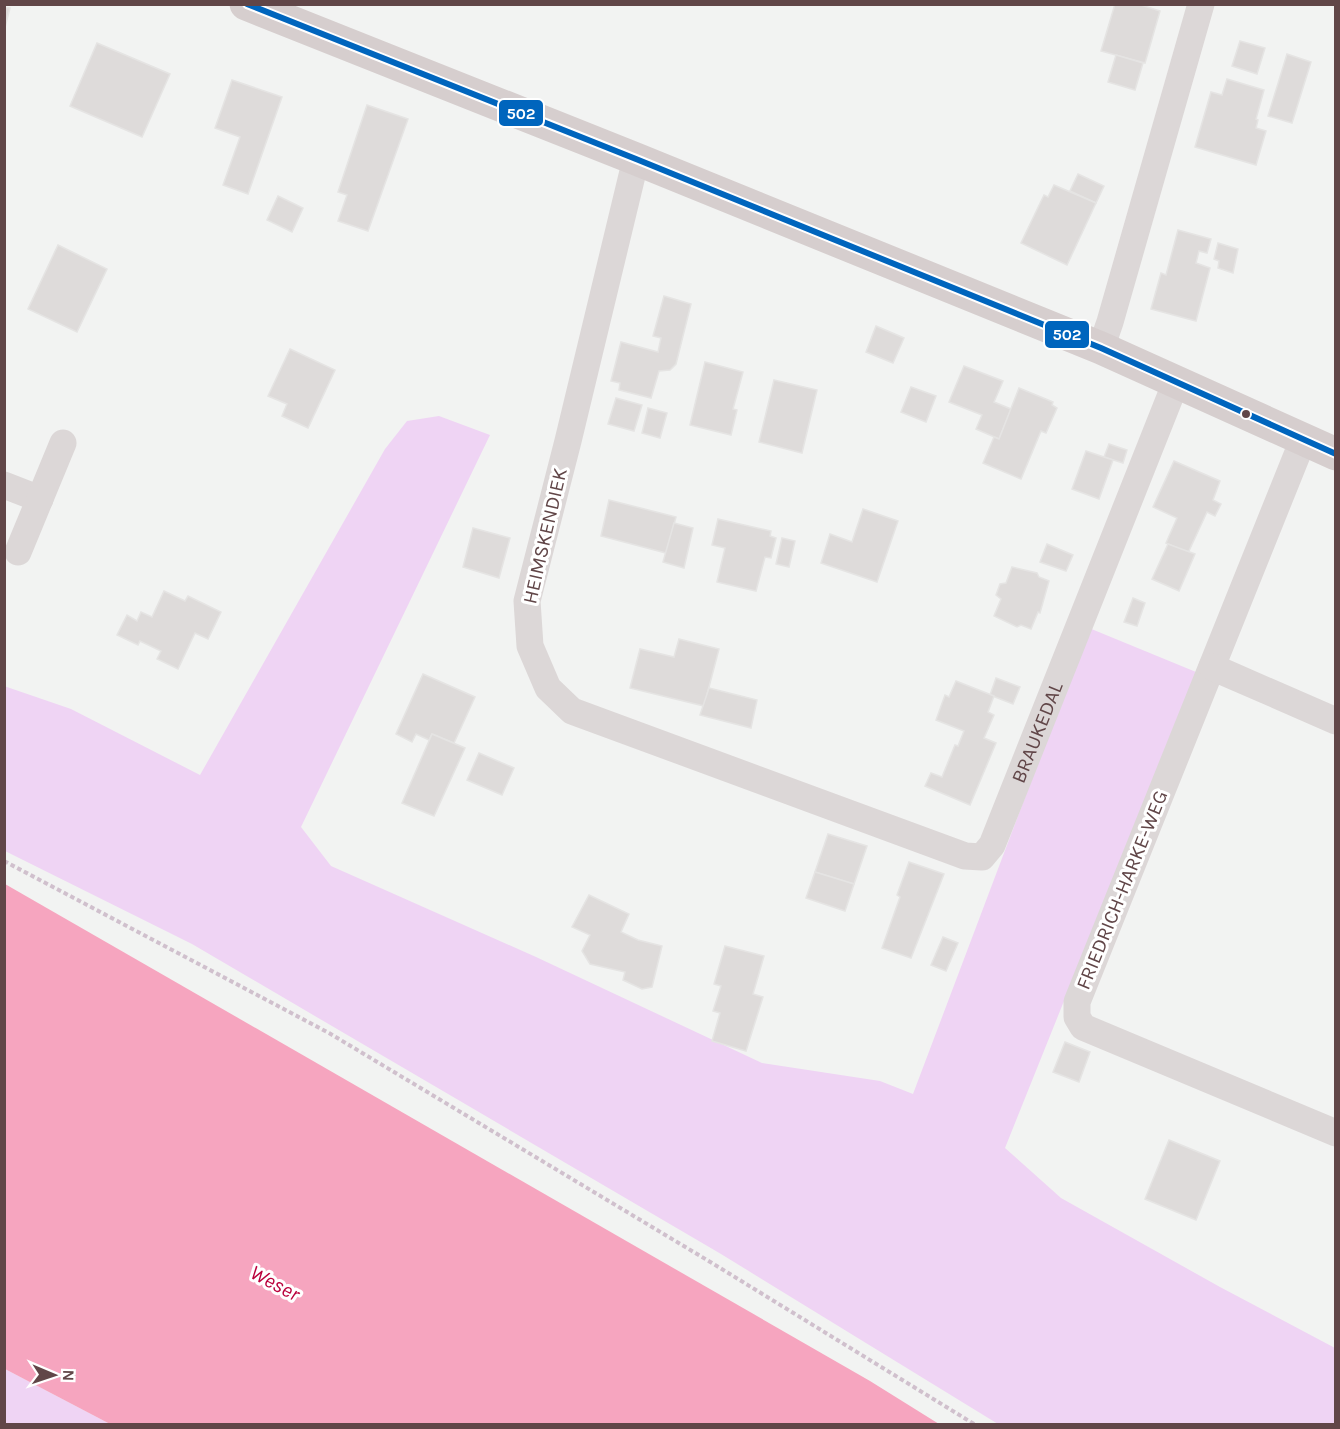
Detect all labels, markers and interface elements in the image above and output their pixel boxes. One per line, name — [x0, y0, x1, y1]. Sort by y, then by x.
line badge: 502 — [498, 99, 544, 127]
text: 502 — [506, 104, 536, 123]
line badge: 502 — [1044, 320, 1090, 349]
text: 502 — [1052, 325, 1082, 344]
unlabelled marker — [1240, 408, 1252, 420]
street label: HEIMSKENDIEK — [518, 466, 572, 606]
street label: BRAUKEDAL — [1006, 678, 1067, 786]
street label: FRIEDRICH-HARKE-WEG — [1072, 787, 1172, 993]
water label: Weser — [246, 1260, 305, 1306]
north arrow — [24, 1345, 84, 1405]
text: N — [59, 1369, 78, 1382]

